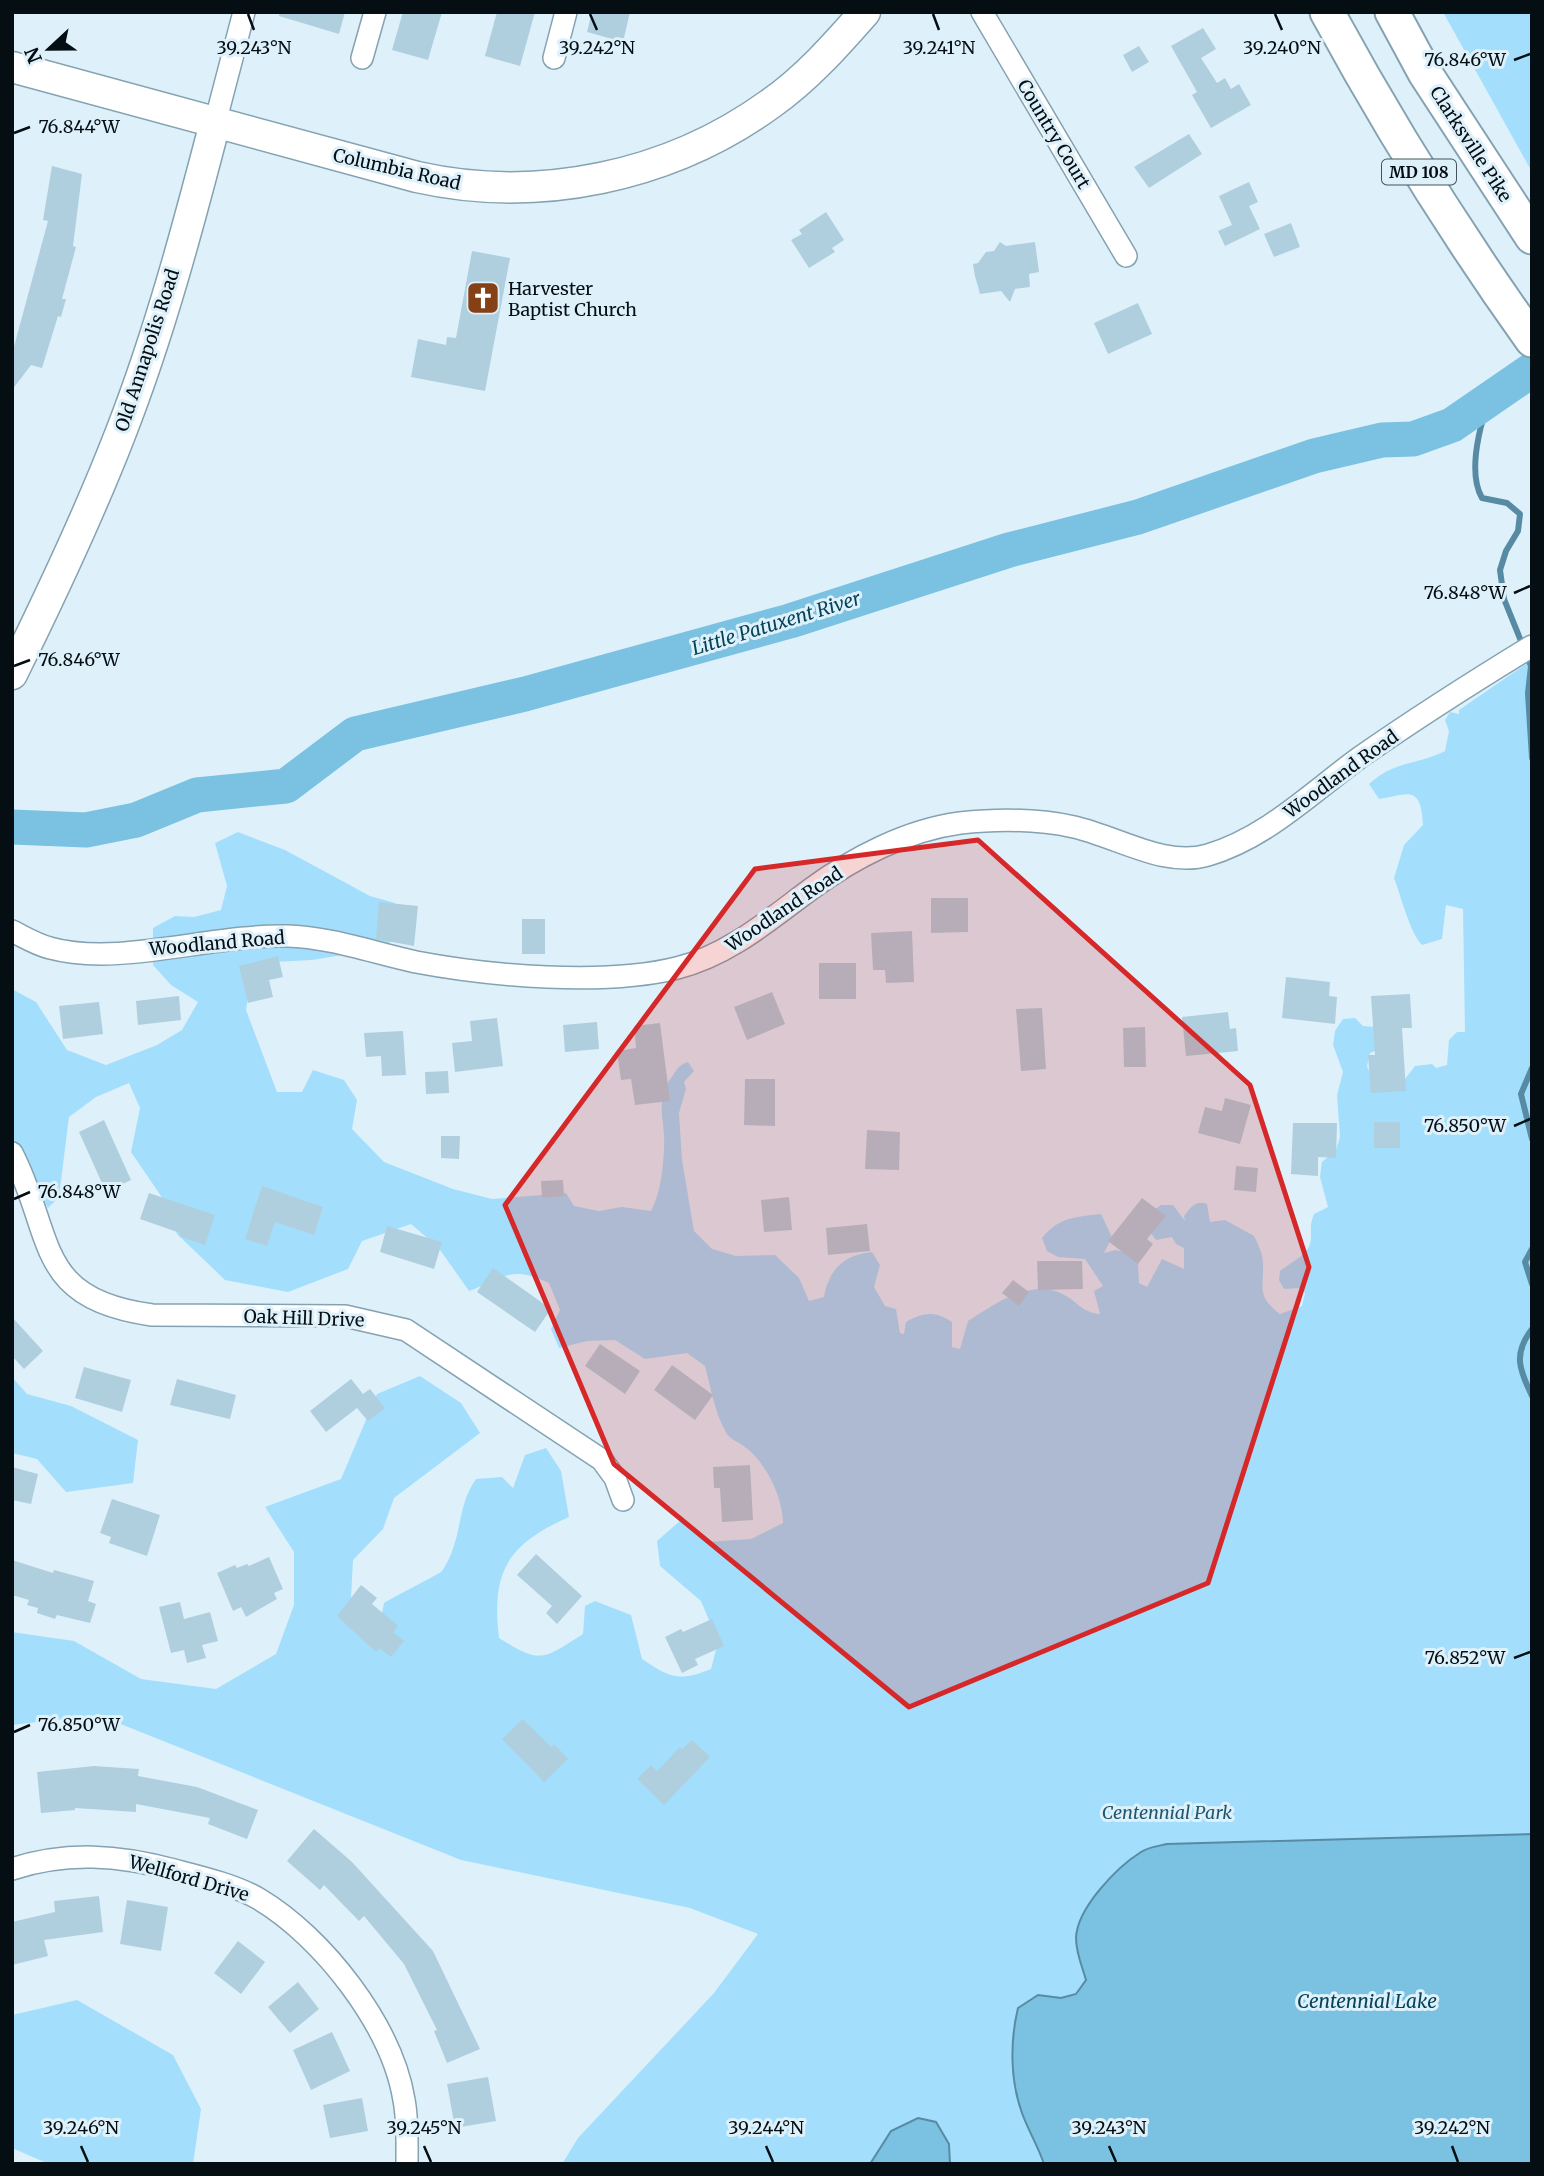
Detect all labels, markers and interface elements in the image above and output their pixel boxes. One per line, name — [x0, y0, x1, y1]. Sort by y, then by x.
north arrow — [14, 14, 84, 84]
text: 39.243°N — [217, 36, 292, 59]
text: 39.242°N — [559, 36, 635, 59]
text: 39.241°N — [903, 36, 975, 59]
text: 39.240°N — [1243, 36, 1321, 59]
text: N — [19, 44, 47, 67]
text: 76.846°W — [1424, 48, 1507, 71]
street label: Country Court — [1012, 75, 1096, 193]
street label: Clarksville Pike — [1425, 82, 1517, 206]
text: 76.844°W — [38, 115, 121, 138]
street label: Columbia Road — [331, 143, 463, 195]
road number: MD 108 — [1382, 160, 1456, 184]
street label: Old Annapolis Road — [110, 266, 184, 434]
place label: Harvester Baptist Church — [508, 277, 637, 321]
church icon: Harvester Baptist Church — [464, 279, 502, 317]
text: 76.848°W — [1424, 581, 1507, 604]
water label: Little Patuxent River — [689, 586, 864, 660]
text: 76.846°W — [38, 648, 121, 671]
street label: Woodland Road — [1278, 725, 1403, 824]
street label: Woodland Road — [720, 861, 847, 957]
street label: Woodland Road — [147, 926, 286, 960]
text: 76.850°W — [1424, 1114, 1507, 1137]
text: 76.848°W — [38, 1180, 121, 1203]
street label: Oak Hill Drive — [243, 1304, 365, 1332]
text: 76.852°W — [1425, 1646, 1506, 1669]
text: 76.850°W — [38, 1713, 121, 1736]
park label: Centennial Park — [1102, 1801, 1232, 1824]
street label: Wellford Drive — [125, 1850, 252, 1906]
water label: Centennial Lake — [1297, 1989, 1437, 2013]
text: 39.246°N — [43, 2116, 119, 2139]
text: 39.245°N — [386, 2116, 462, 2139]
text: 39.244°N — [728, 2116, 804, 2139]
text: 39.243°N — [1072, 2116, 1147, 2139]
text: 39.242°N — [1414, 2116, 1490, 2139]

